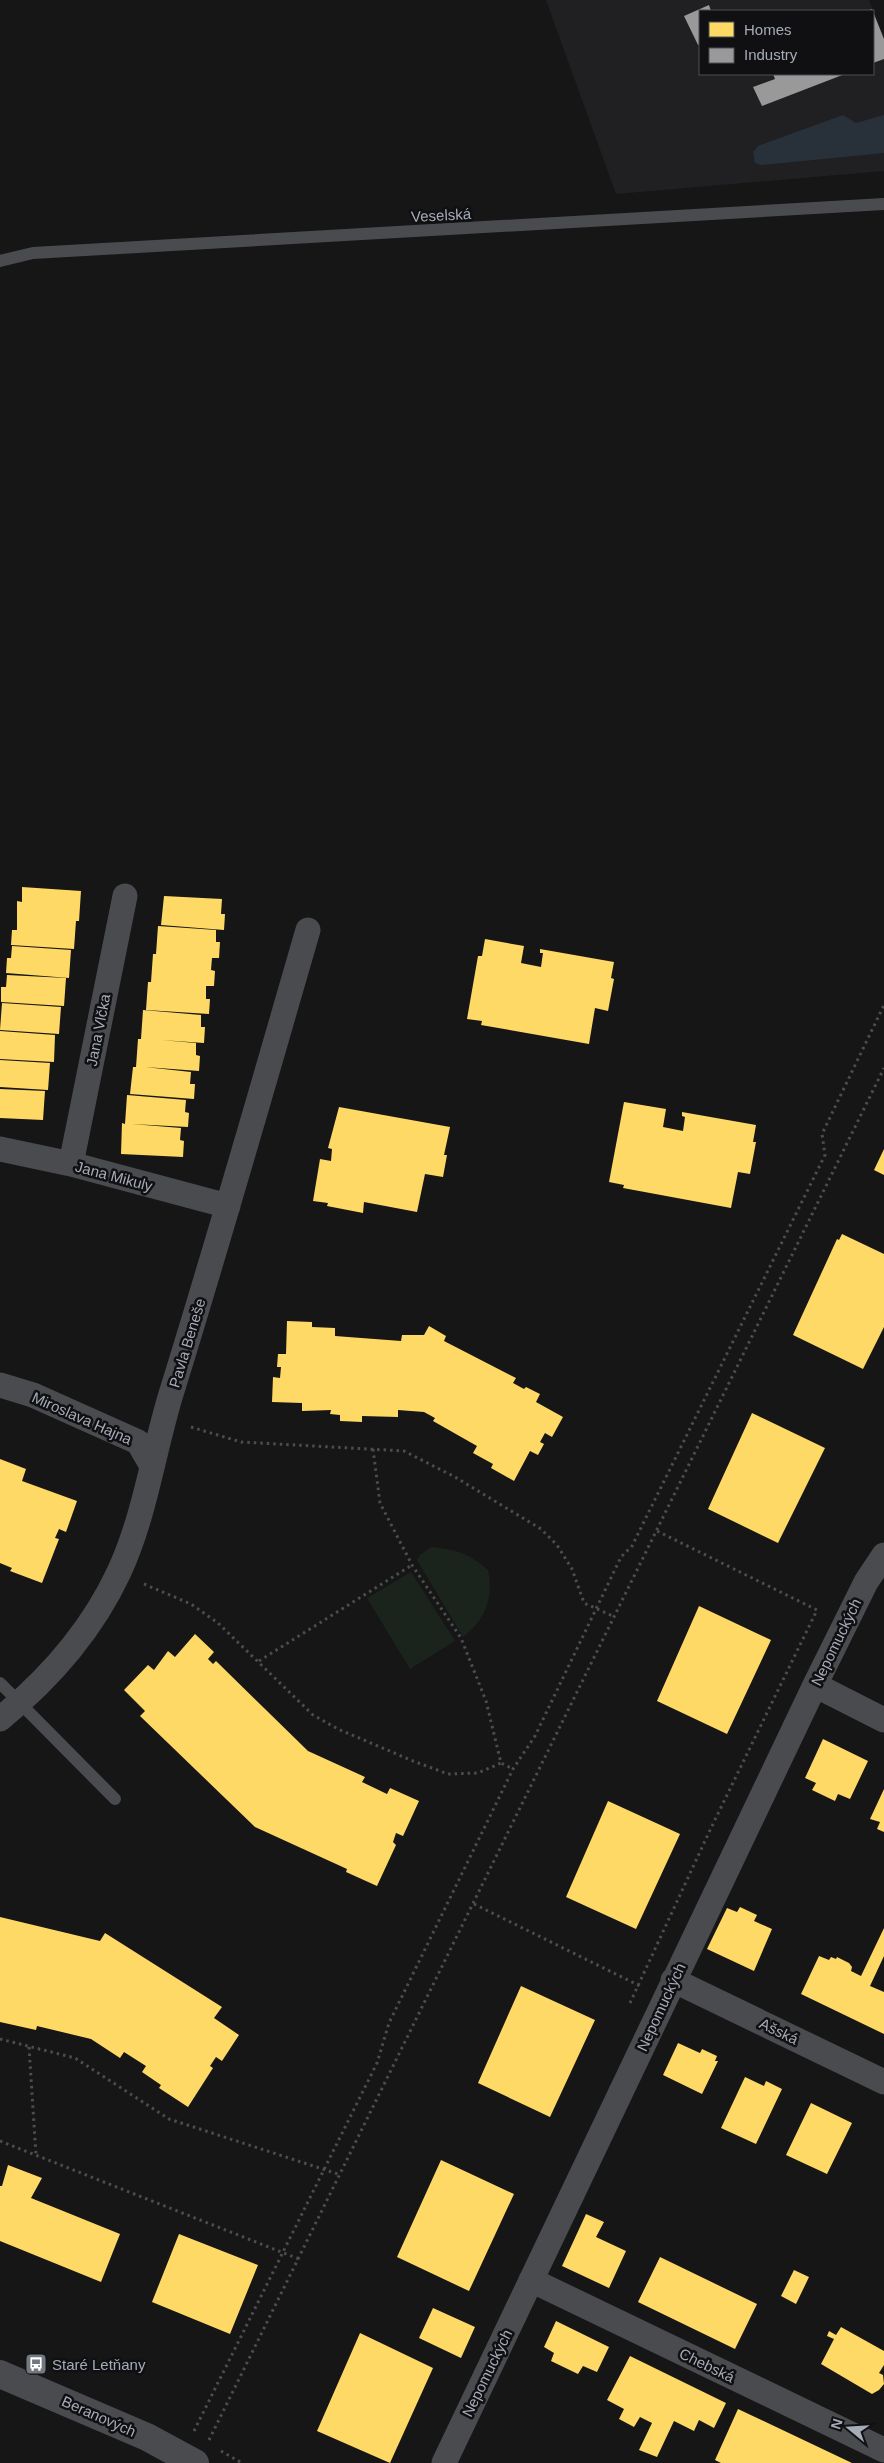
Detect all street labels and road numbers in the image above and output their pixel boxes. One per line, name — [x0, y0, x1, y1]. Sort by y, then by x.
street label: Veselská — [411, 205, 472, 225]
street label: Jana Vlčka — [83, 992, 113, 1068]
street label: Jana Mikuly — [74, 1158, 155, 1195]
street label: Pavla Beneše — [165, 1296, 209, 1390]
street label: Miroslava Hajna — [29, 1388, 135, 1448]
street label: Nepomuckých — [808, 1596, 864, 1688]
street label: Nepomuckých — [633, 1960, 689, 2054]
street label: Ašská — [757, 2014, 802, 2048]
street label: Nepomuckých — [459, 2327, 515, 2419]
street label: Chebská — [677, 2344, 738, 2386]
street label: Beranových — [59, 2392, 139, 2440]

